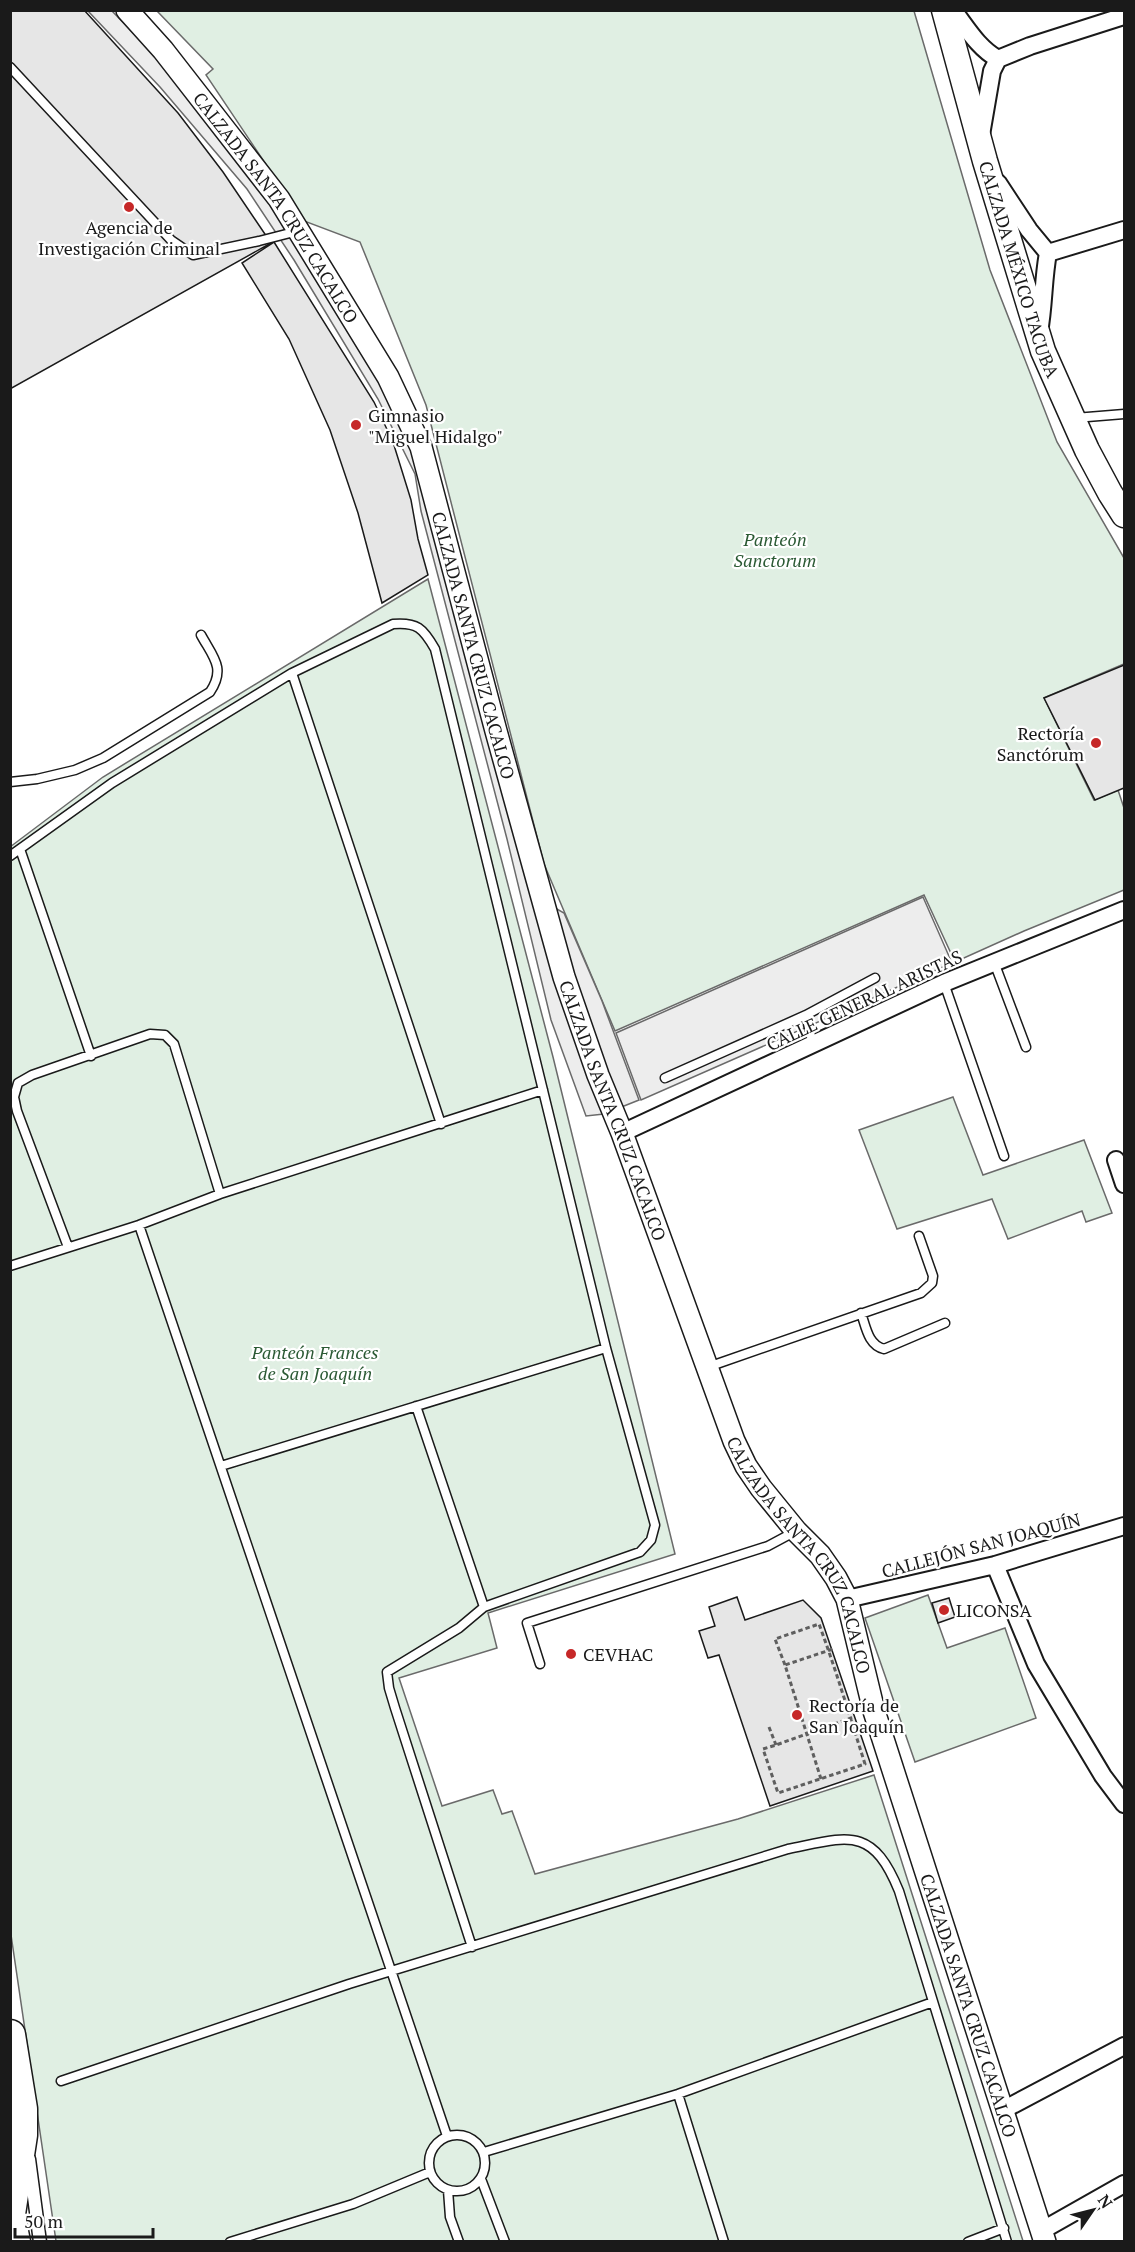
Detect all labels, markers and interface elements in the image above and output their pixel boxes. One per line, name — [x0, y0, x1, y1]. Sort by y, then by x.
street label: CALZADA SANTA CRUZ CACALCO — [188, 87, 364, 328]
street label: CALZADA MÉXICO TACUBA — [974, 158, 1066, 382]
marker: Agencia de Investigación Criminal — [122, 200, 136, 214]
place label: Agencia de Investigación Criminal — [38, 215, 220, 260]
place label: Gimnasio "Miguel Hidalgo" — [368, 403, 503, 448]
marker: Gimnasio "Miguel Hidalgo" — [349, 418, 363, 432]
street label: CALZADA SANTA CRUZ CACALCO — [427, 509, 521, 782]
park label: Panteón Sanctorum — [733, 527, 817, 572]
place label: Rectoría Sanctórum — [997, 721, 1084, 766]
marker: Rectoría Sanctórum — [1089, 736, 1103, 750]
street label: CALLE GENERAL ARISTAS — [762, 944, 966, 1056]
street label: CALZADA SANTA CRUZ CACALCO — [554, 977, 672, 1244]
park label: Panteón Frances de San Joaquín — [250, 1340, 379, 1385]
street label: CALZADA SANTA CRUZ CACALCO — [721, 1432, 877, 1676]
street label: CALLEJÓN SAN JOAQUÍN — [879, 1507, 1083, 1583]
place label: LICONSA — [956, 1598, 1033, 1622]
marker: LICONSA — [937, 1603, 951, 1617]
place label: CEVHAC — [583, 1642, 653, 1666]
marker: CEVHAC — [564, 1647, 578, 1661]
place label: Rectoría de San Joaquín — [809, 1693, 905, 1738]
marker: Rectoría de San Joaquín — [790, 1708, 804, 1722]
street label: CALZADA SANTA CRUZ CACALCO — [915, 1870, 1023, 2141]
north arrow — [1063, 2180, 1123, 2240]
text: N — [1093, 2190, 1118, 2213]
scale bar — [15, 2201, 153, 2239]
text: 50 m — [24, 2209, 64, 2233]

